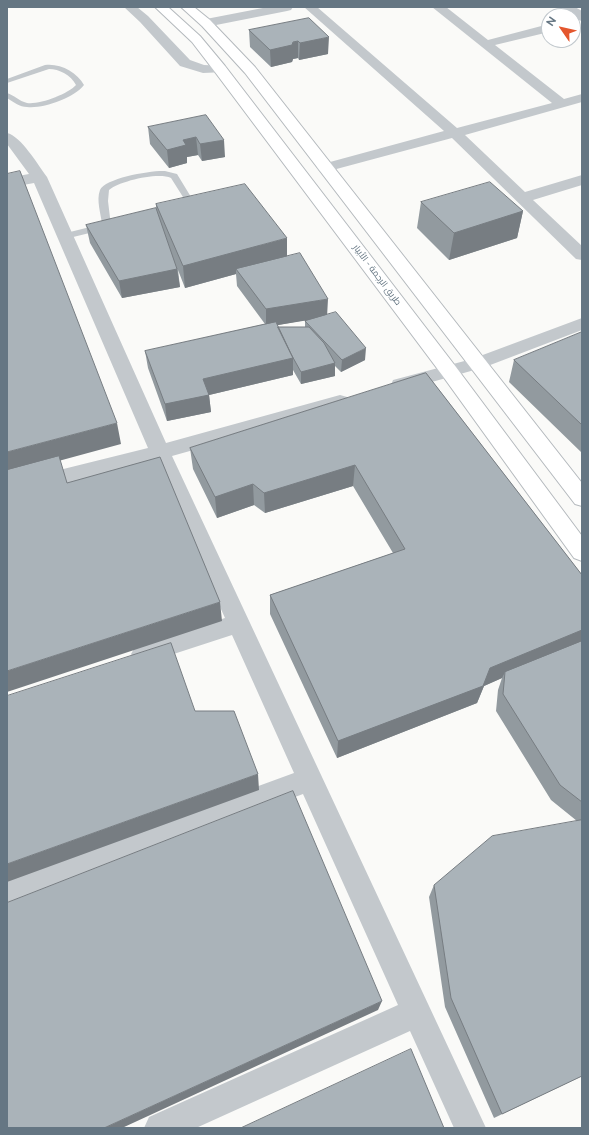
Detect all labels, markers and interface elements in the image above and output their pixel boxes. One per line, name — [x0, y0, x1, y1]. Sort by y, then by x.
north arrow — [541, 8, 581, 48]
text: N — [544, 14, 559, 29]
street label: طريق الرجمة - الأبيار — [351, 242, 403, 308]

